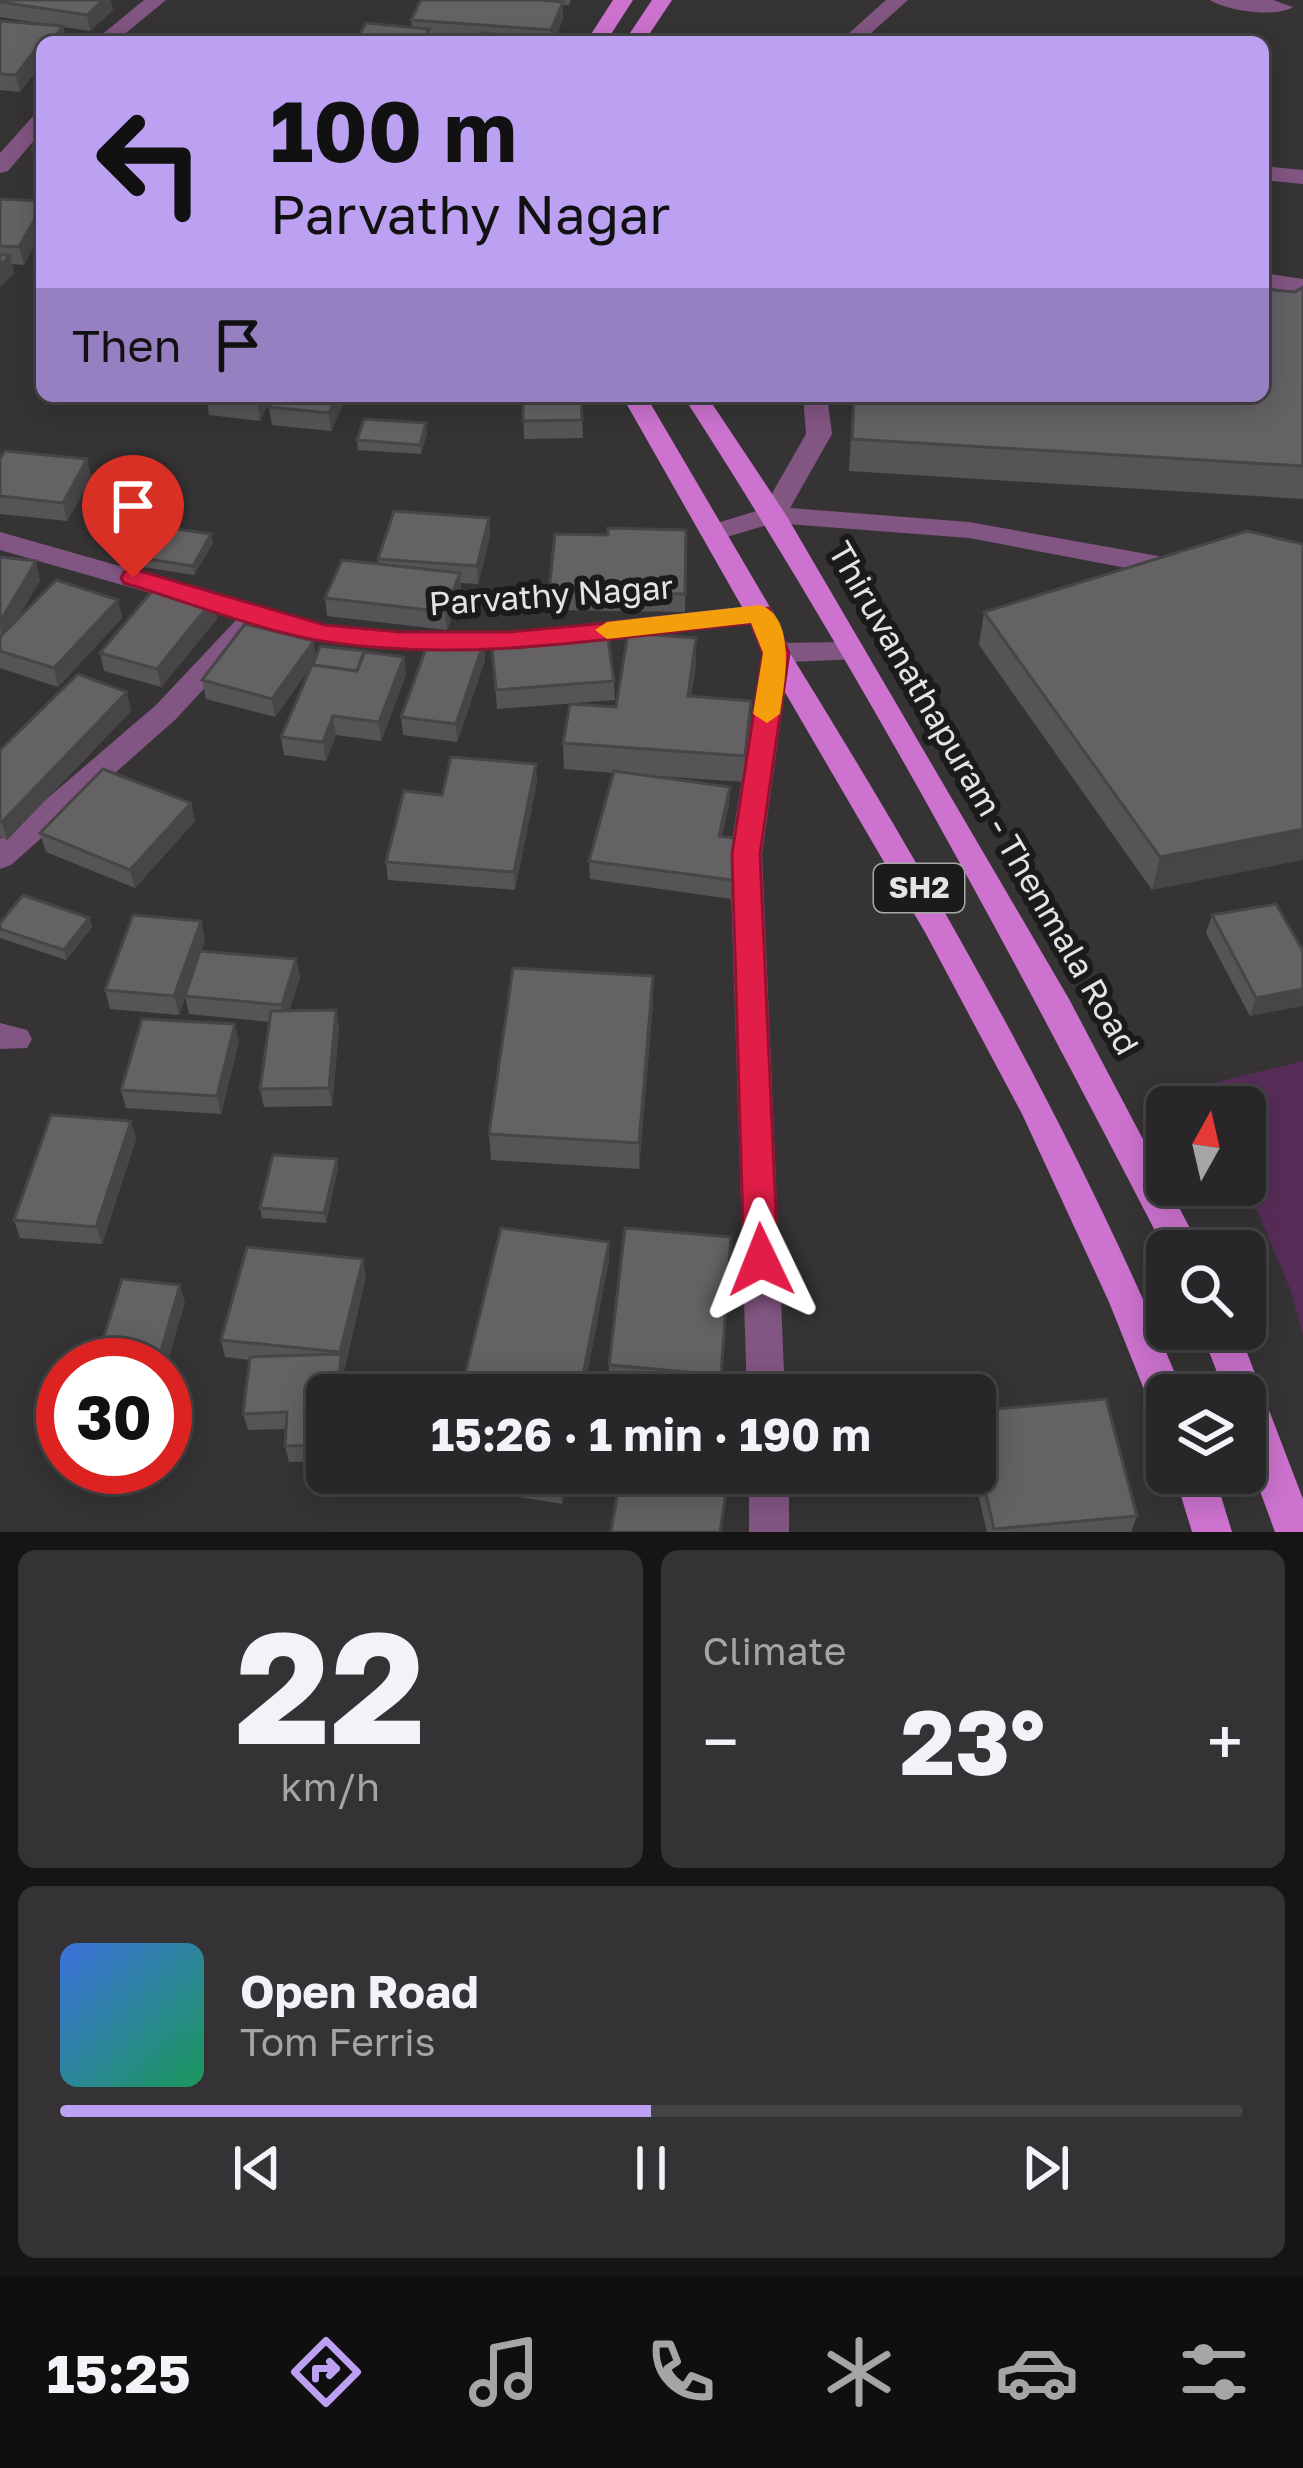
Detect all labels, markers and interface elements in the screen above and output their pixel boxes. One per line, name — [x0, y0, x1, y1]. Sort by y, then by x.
text: 100 m — [270, 80, 517, 180]
icon: left — [72, 84, 228, 240]
text: Parvathy Nagar — [270, 181, 670, 246]
icon: arrive — [205, 312, 271, 378]
text: Then — [72, 318, 181, 372]
pin — [82, 455, 184, 578]
icon: arrive — [100, 473, 166, 539]
street label: Thiruvanathapuram - Thenmala Road — [821, 535, 1148, 1061]
street label: Parvathy Nagar — [428, 567, 675, 622]
road number: SH2 — [874, 864, 964, 912]
north arrow — [1146, 1086, 1266, 1206]
map controls — [1146, 1086, 1266, 1494]
position arrow — [698, 1197, 824, 1323]
button: search — [1146, 1230, 1266, 1350]
speed limit sign: 30 — [36, 1338, 192, 1494]
button: layers — [1146, 1374, 1266, 1494]
text: 15:26 · 1 min · 190 m — [431, 1407, 871, 1461]
text: 22 — [235, 1591, 425, 1778]
text: Climate — [703, 1627, 846, 1674]
text: 23° — [900, 1687, 1045, 1795]
text: − — [703, 1701, 739, 1781]
text: + — [1207, 1701, 1243, 1781]
text: km/h — [281, 1763, 380, 1810]
text: Open Road — [240, 1964, 479, 2018]
text: Tom Ferris — [240, 2018, 435, 2065]
icon: previous — [224, 2135, 290, 2201]
icon: pause — [618, 2135, 684, 2201]
icon: next — [1013, 2135, 1079, 2201]
icon: directions — [284, 2330, 368, 2414]
icon: music — [462, 2330, 546, 2414]
icon: phone — [639, 2330, 723, 2414]
icon: climate — [817, 2330, 901, 2414]
icon: car — [995, 2330, 1079, 2414]
icon: filters — [1172, 2330, 1256, 2414]
text: 15:25 — [47, 2340, 191, 2405]

